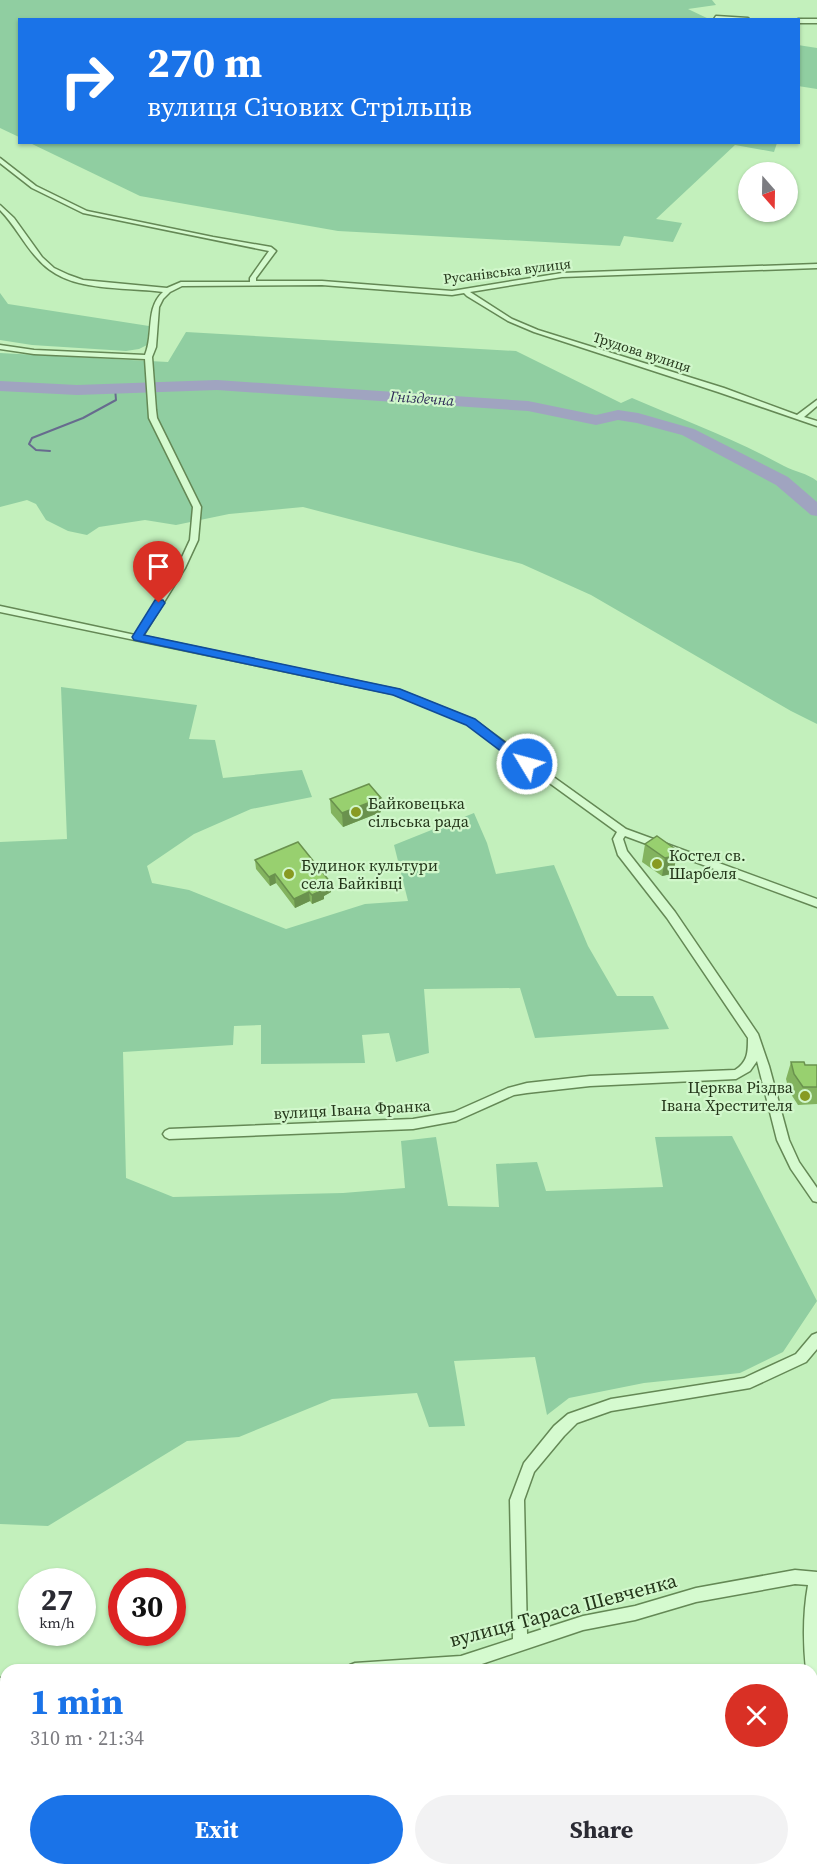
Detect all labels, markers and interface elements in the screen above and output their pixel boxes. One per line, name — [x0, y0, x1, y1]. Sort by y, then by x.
text: 270 m — [147, 33, 262, 91]
icon: right — [48, 42, 126, 120]
text: вулиця Січових Стрільців — [147, 88, 472, 125]
north arrow — [738, 162, 798, 222]
map controls — [738, 162, 798, 222]
street label: Русанівська вулиця — [442, 253, 572, 289]
street label: Трудова вулиця — [590, 327, 694, 377]
water label: Гніздечна — [388, 385, 455, 411]
pin — [133, 541, 184, 603]
icon: arrive — [142, 550, 175, 583]
position arrow — [495, 732, 559, 796]
place label: Байковецька сільська рада — [368, 792, 470, 832]
marker: Байковецька сільська рада — [349, 805, 363, 819]
place label: Костел св. Шарбеля — [669, 844, 746, 884]
place label: Будинок культури села Байківці — [301, 854, 438, 894]
marker: Костел св. Шарбеля — [650, 857, 664, 871]
marker: Будинок культури села Байківці — [282, 867, 296, 881]
place label: Церква Різдва Івана Хрестителя — [661, 1076, 794, 1116]
marker: Церква Різдва Івана Хрестителя — [798, 1089, 812, 1103]
street label: вулиця Івана Франка — [273, 1094, 432, 1124]
street label: вулиця Тараса Шевченка — [446, 1566, 681, 1654]
speed limit sign: 30 — [108, 1568, 186, 1646]
text: 27 — [41, 1579, 73, 1620]
text: km/h — [39, 1612, 75, 1633]
text: 1 min — [30, 1677, 123, 1726]
button: close — [725, 1684, 788, 1747]
text: 310 m · 21:34 — [30, 1724, 144, 1752]
button: Exit — [30, 1795, 403, 1864]
button: Share — [415, 1795, 788, 1864]

